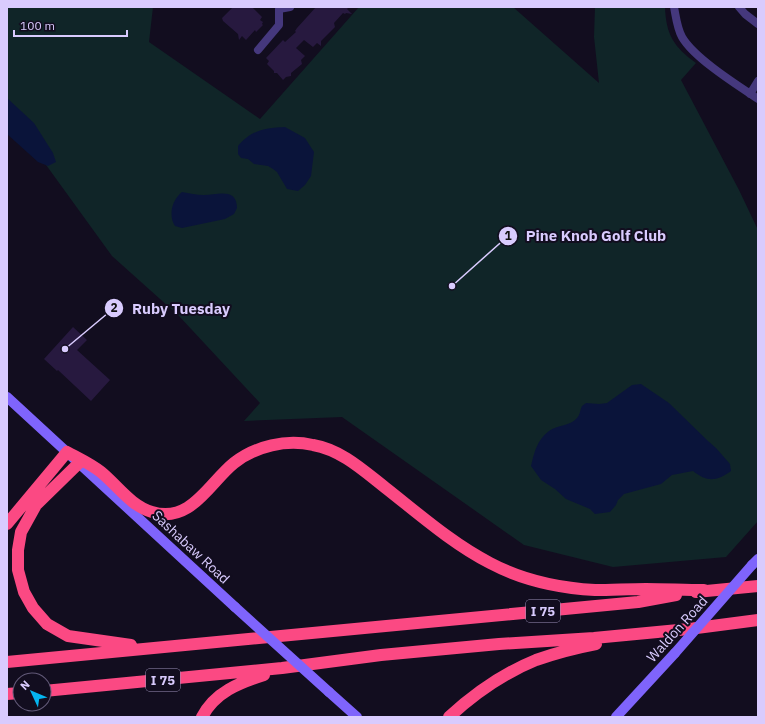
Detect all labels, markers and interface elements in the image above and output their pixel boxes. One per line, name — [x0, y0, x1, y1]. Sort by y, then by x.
scale bar — [14, 12, 127, 38]
text: 100 m — [20, 18, 55, 33]
callout: Pine Knob Golf Club — [498, 222, 674, 249]
text: Pine Knob Golf Club — [526, 226, 666, 245]
text: 1 — [504, 228, 512, 243]
callout: Ruby Tuesday — [104, 295, 239, 322]
text: Ruby Tuesday — [132, 299, 230, 318]
text: 2 — [110, 300, 118, 315]
street label: Sashabaw Road — [148, 506, 234, 588]
street label: Waldon Road — [643, 592, 711, 666]
road number: I 75 — [526, 600, 560, 622]
road number: I 75 — [146, 669, 180, 691]
north arrow — [12, 672, 52, 712]
text: N — [17, 677, 33, 693]

